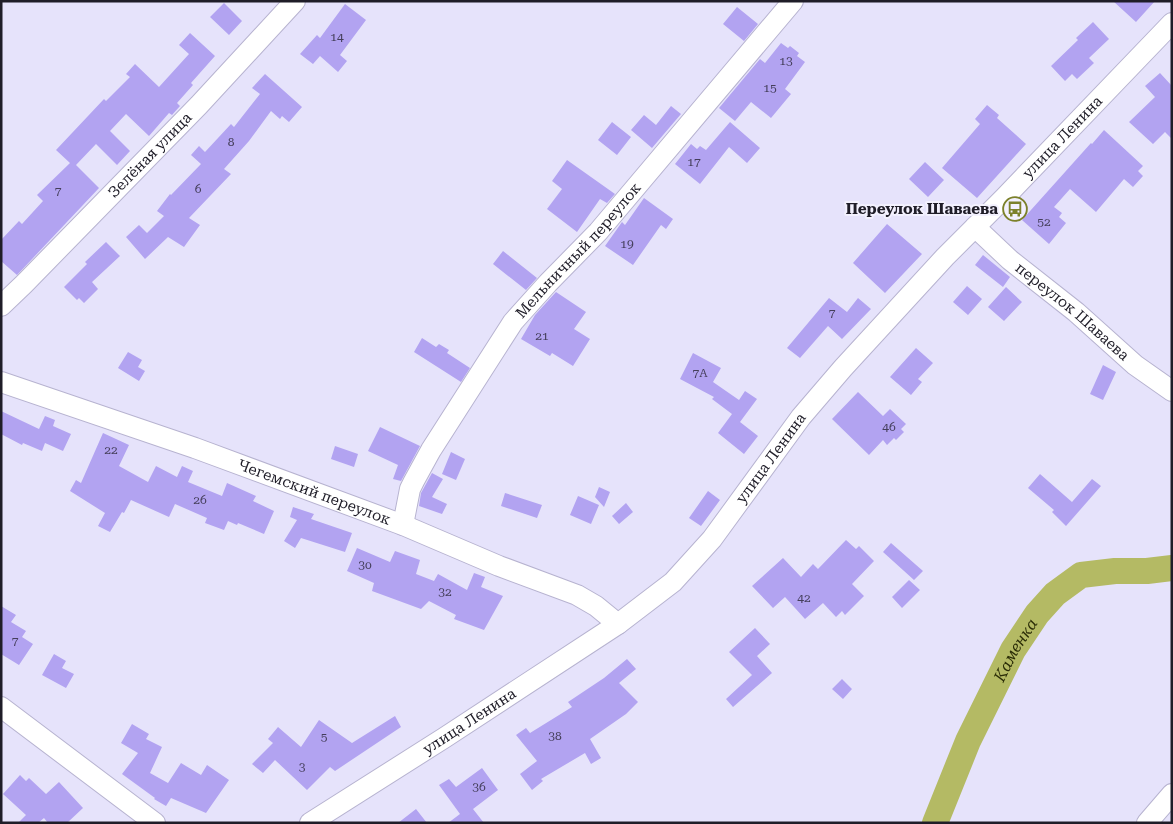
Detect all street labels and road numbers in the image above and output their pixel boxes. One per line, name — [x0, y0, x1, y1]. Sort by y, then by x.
street label: улица Ленина — [1019, 92, 1106, 182]
street label: Зелёная улица — [104, 109, 196, 202]
street label: Мельничный переулок — [512, 179, 645, 322]
street label: переулок Шаваева — [1012, 259, 1133, 364]
street label: улица Ленина — [732, 410, 810, 507]
street label: Чегемский переулок — [235, 456, 394, 529]
street label: улица Ленина — [419, 684, 519, 758]

